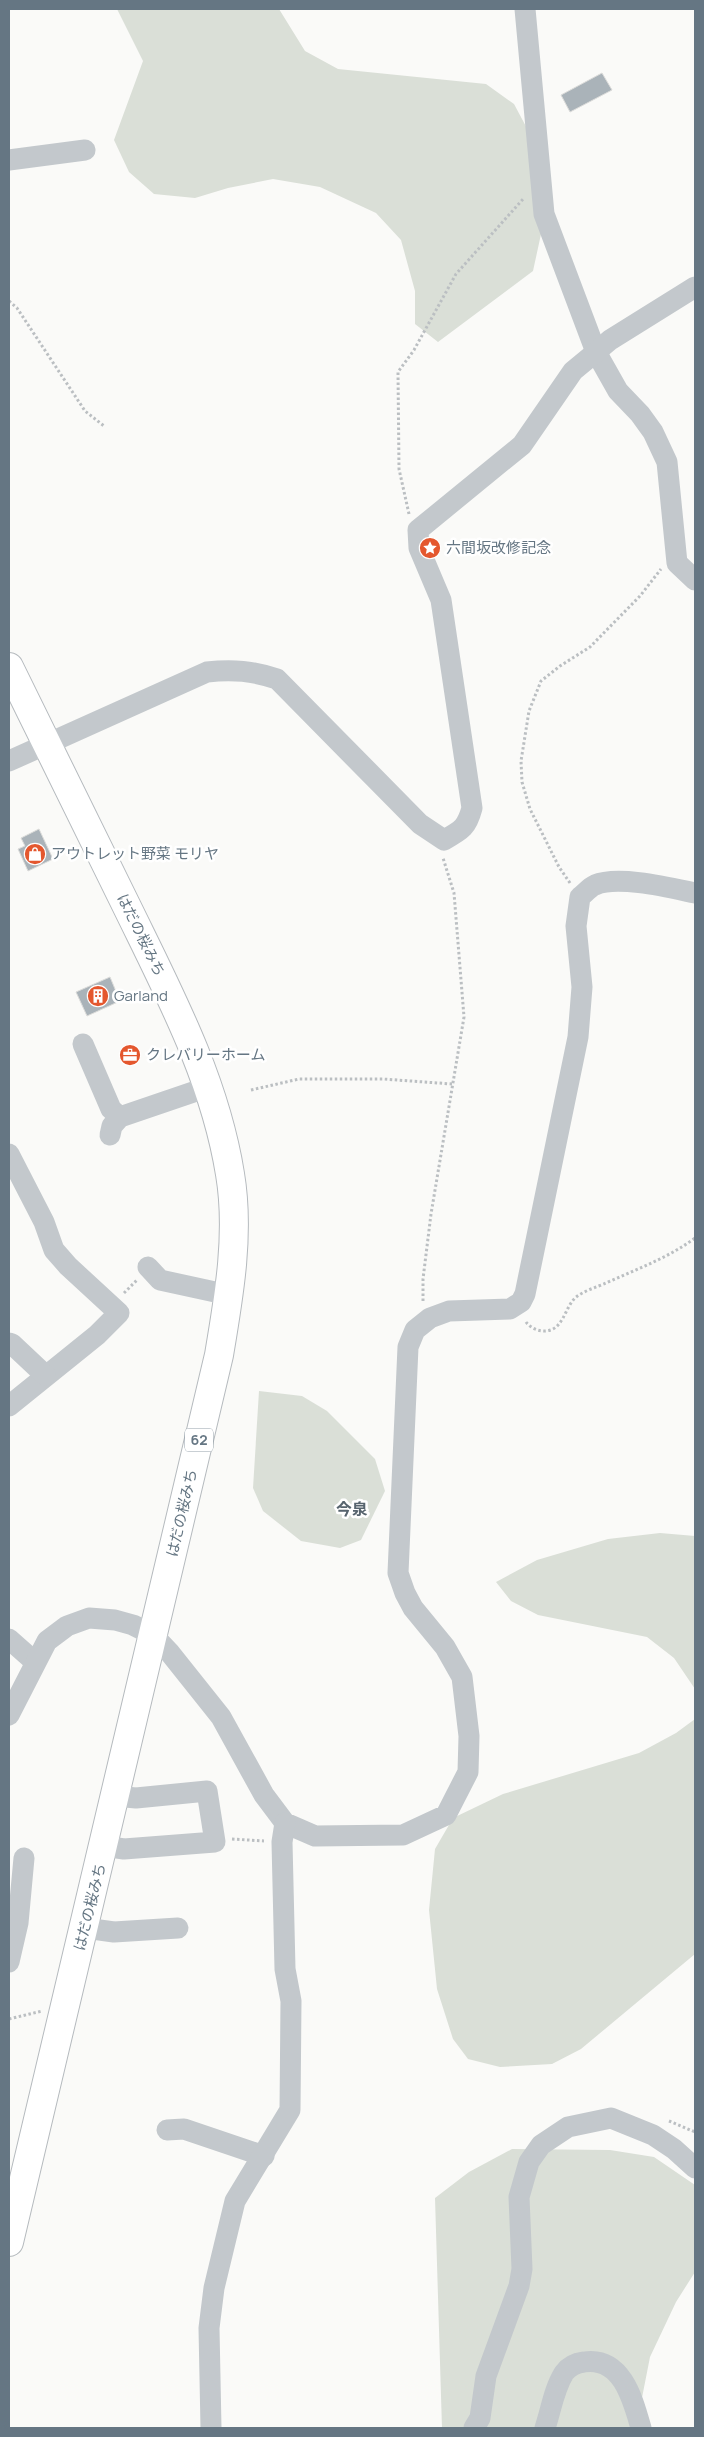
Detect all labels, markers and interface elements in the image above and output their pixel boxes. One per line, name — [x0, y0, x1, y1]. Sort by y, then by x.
place icon: 六間坂改修記念 — [418, 536, 442, 560]
place label: 六間坂改修記念 — [446, 537, 551, 558]
shop icon: アウトレット野菜 モリヤ — [23, 842, 47, 866]
place label: アウトレット野菜 モリヤ — [51, 843, 219, 864]
street label: はだの桜みち — [112, 890, 171, 980]
building icon: Garland — [86, 984, 110, 1008]
place label: Garland — [114, 985, 168, 1006]
office icon: クレバリーホーム — [118, 1043, 142, 1067]
place label: クレバリーホーム — [146, 1044, 266, 1065]
road number: 62 — [185, 1428, 213, 1452]
street label: はだの桜みち — [161, 1467, 202, 1559]
district label: 今泉 — [336, 1498, 368, 1520]
street label: はだの桜みち — [68, 1861, 111, 1953]

